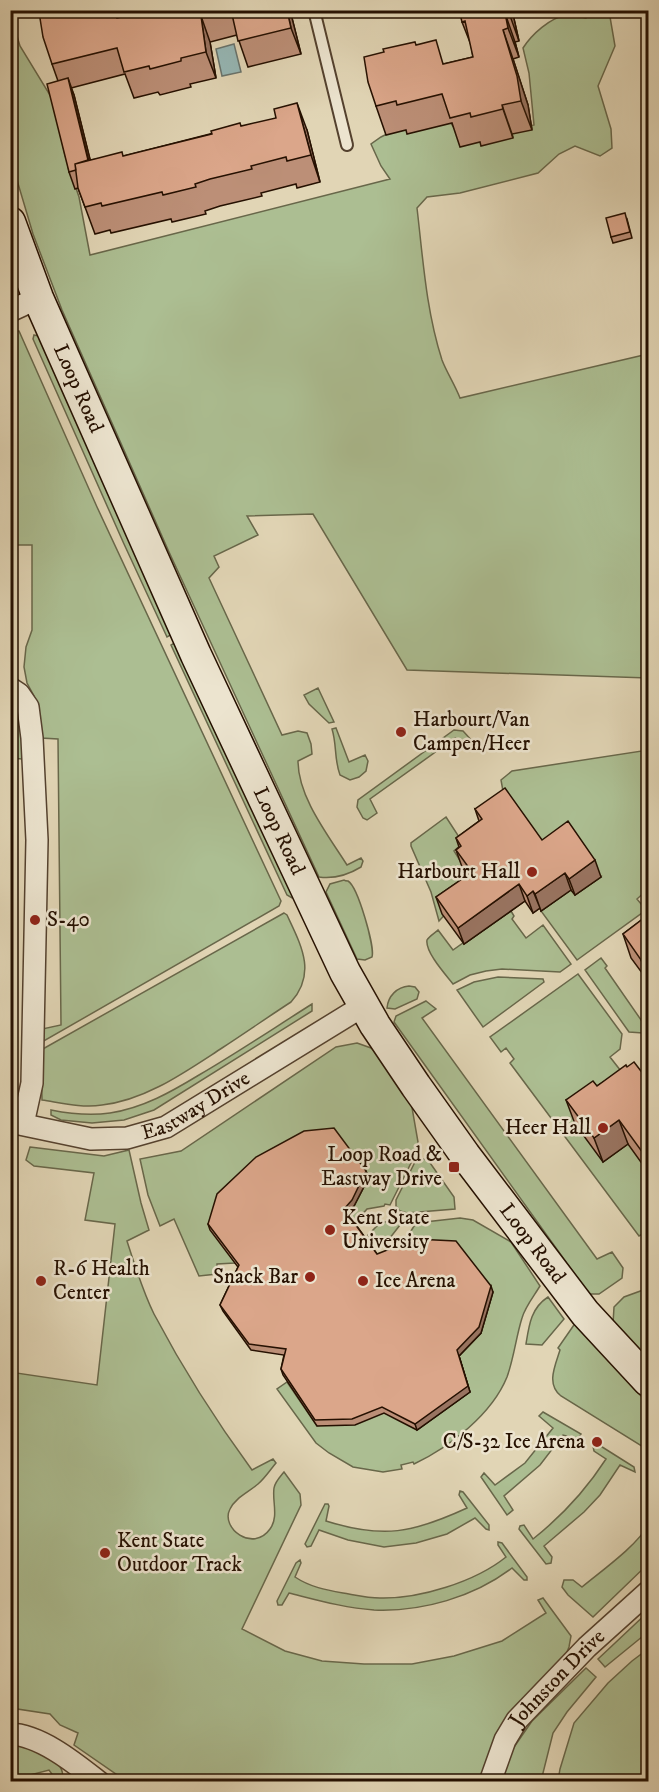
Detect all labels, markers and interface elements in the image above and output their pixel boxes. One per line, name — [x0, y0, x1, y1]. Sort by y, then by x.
street label: Loop Road — [47, 340, 109, 437]
place label: Harbourt/Van Campen/Heer — [413, 707, 530, 757]
marker: Harbourt/Van Campen/Heer — [394, 725, 408, 739]
street label: Loop Road — [247, 783, 311, 880]
place label: Harbourt Hall — [397, 859, 521, 885]
marker: Harbourt Hall — [525, 865, 539, 879]
place label: S-40 — [47, 907, 90, 933]
marker: S-40 — [28, 913, 42, 927]
street label: Eastway Drive — [139, 1065, 255, 1146]
place label: Heer Hall — [505, 1115, 592, 1141]
marker: Heer Hall — [596, 1121, 610, 1135]
place label: Loop Road & Eastway Drive — [321, 1142, 442, 1192]
marker: Loop Road & Eastway Drive — [447, 1160, 461, 1174]
street label: Loop Road — [493, 1198, 571, 1289]
place label: Kent State University — [342, 1205, 430, 1255]
marker: Kent State University — [323, 1223, 337, 1237]
place label: R-6 Health Center — [53, 1256, 150, 1306]
place label: Snack Bar — [213, 1264, 298, 1290]
place label: Ice Arena — [375, 1268, 455, 1294]
marker: Snack Bar — [303, 1270, 317, 1284]
marker: R-6 Health Center — [34, 1274, 48, 1288]
marker: Ice Arena — [356, 1274, 370, 1288]
place label: C/S-32 Ice Arena — [443, 1429, 585, 1455]
marker: C/S-32 Ice Arena — [590, 1435, 604, 1449]
place label: Kent State Outdoor Track — [117, 1528, 242, 1578]
marker: Kent State Outdoor Track — [98, 1546, 112, 1560]
street label: Johnston Drive — [502, 1624, 611, 1733]

